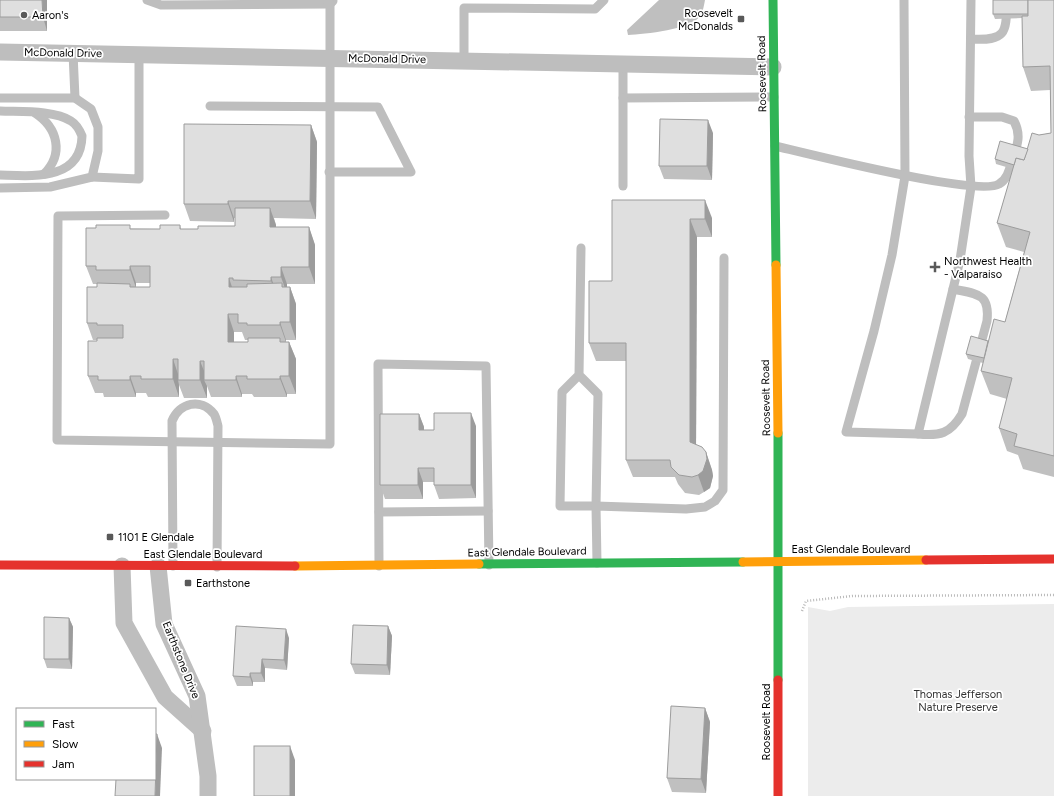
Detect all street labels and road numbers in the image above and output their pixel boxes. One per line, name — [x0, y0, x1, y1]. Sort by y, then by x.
street label: Roosevelt Road — [755, 35, 769, 113]
street label: McDonald Drive — [24, 46, 102, 60]
street label: McDonald Drive — [348, 52, 426, 66]
street label: Roosevelt Road — [759, 359, 773, 437]
street label: East Glendale Boulevard — [791, 543, 911, 556]
street label: East Glendale Boulevard — [467, 544, 587, 560]
street label: East Glendale Boulevard — [143, 548, 263, 561]
street label: Earthstone Drive — [160, 620, 202, 700]
street label: Roosevelt Road — [760, 684, 773, 760]

